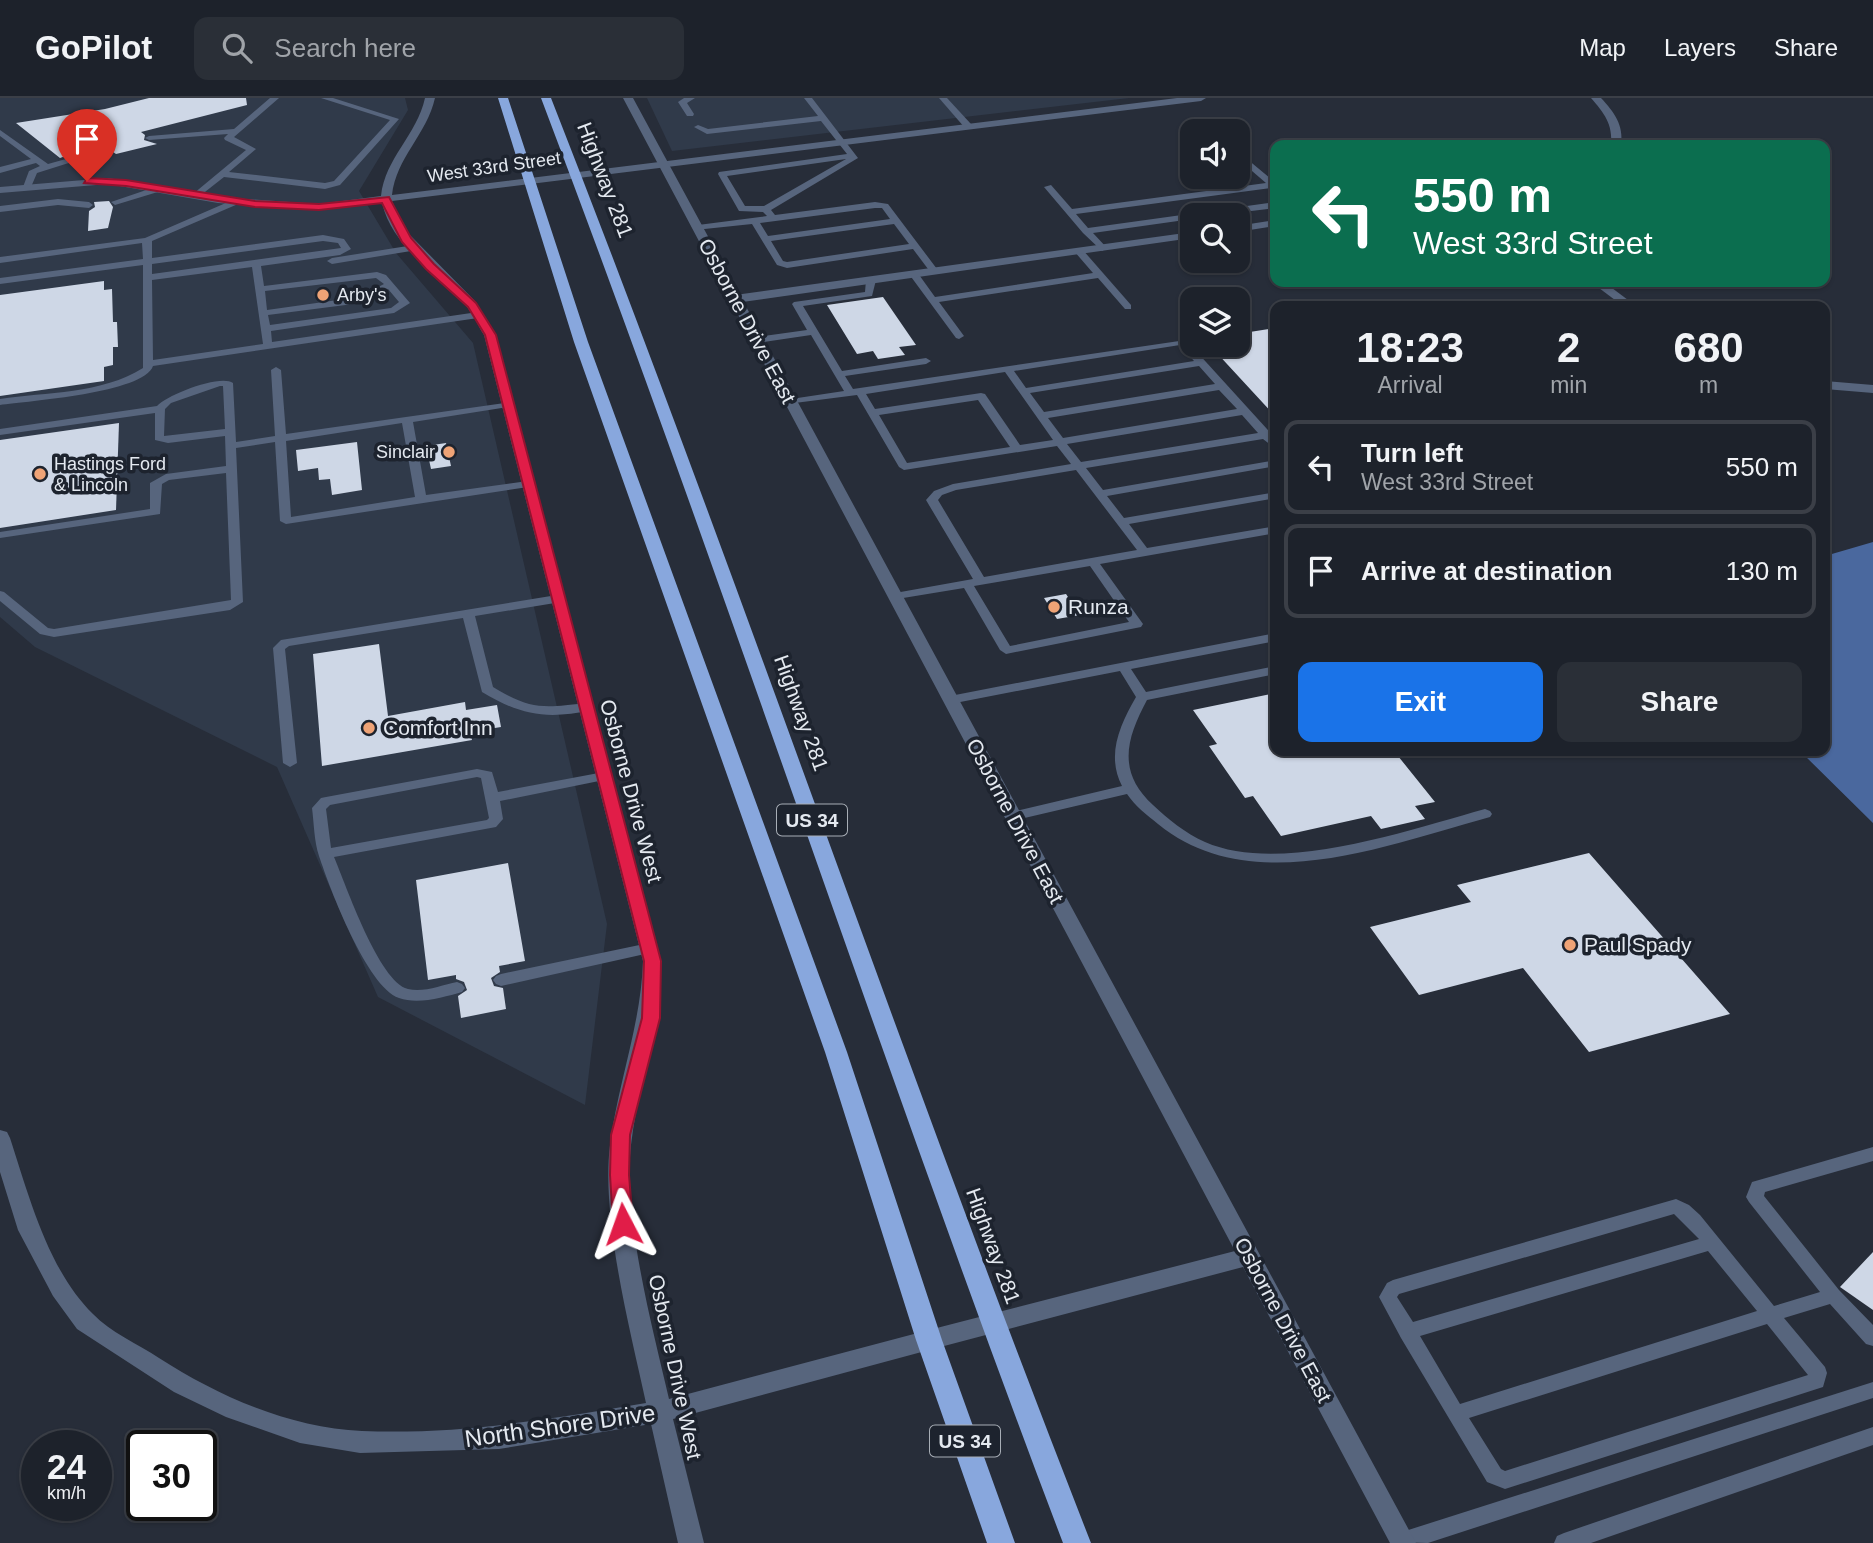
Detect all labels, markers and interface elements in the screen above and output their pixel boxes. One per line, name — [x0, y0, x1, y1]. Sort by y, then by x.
search box — [194, 17, 684, 80]
text: GoPilot — [35, 29, 152, 66]
icon: search — [218, 29, 256, 67]
text: Search here — [274, 33, 416, 63]
text: Map — [1579, 34, 1626, 61]
text: Layers — [1664, 34, 1736, 61]
text: Share — [1774, 34, 1838, 61]
pin — [57, 109, 117, 181]
street label: Highway 281 — [573, 119, 638, 241]
map controls — [1180, 119, 1250, 357]
button: sound — [1180, 119, 1250, 189]
icon: arrive — [68, 120, 106, 158]
street label: West 33rd Street — [426, 148, 562, 186]
icon: left — [1298, 168, 1389, 259]
text: 550 m — [1413, 168, 1552, 222]
button: search — [1180, 203, 1250, 273]
text: West 33rd Street — [1413, 225, 1653, 261]
street label: Osborne Drive East — [694, 234, 801, 407]
place label: Arby's — [337, 285, 386, 305]
marker: Arby's — [315, 287, 331, 303]
button: layers — [1180, 287, 1250, 357]
text: 18:23 — [1356, 324, 1464, 371]
text: 2 — [1557, 324, 1580, 371]
text: 680 — [1674, 324, 1744, 371]
text: Arrival — [1377, 372, 1443, 398]
text: min — [1550, 372, 1587, 398]
text: m — [1699, 372, 1718, 398]
text: Turn left — [1361, 438, 1463, 468]
place label: Sinclair — [376, 442, 435, 462]
marker: Sinclair — [441, 444, 457, 460]
icon: left — [1302, 448, 1340, 486]
text: 550 m — [1726, 452, 1798, 482]
place label: Hastings Ford & Lincoln — [54, 454, 166, 495]
marker: Hastings Ford & Lincoln — [32, 466, 48, 482]
text: West 33rd Street — [1361, 469, 1533, 495]
icon: arrive — [1302, 552, 1340, 590]
text: Arrive at destination — [1361, 556, 1612, 586]
text: 130 m — [1726, 556, 1798, 586]
place label: Runza — [1068, 595, 1129, 618]
marker: Runza — [1046, 599, 1062, 615]
street label: Highway 281 — [770, 652, 833, 774]
button: Exit — [1298, 662, 1543, 742]
button: Share — [1557, 662, 1802, 742]
street label: Osborne Drive West — [596, 697, 667, 885]
place label: Comfort Inn — [383, 716, 493, 739]
marker: Comfort Inn — [361, 720, 377, 736]
street label: Osborne Drive East — [962, 734, 1069, 907]
road number: US 34 — [777, 804, 847, 835]
place label: Paul Spady — [1584, 933, 1692, 956]
marker: Paul Spady — [1562, 937, 1578, 953]
street label: Highway 281 — [962, 1185, 1025, 1307]
position arrow — [586, 1187, 660, 1261]
street label: Osborne Drive East — [1230, 1233, 1337, 1406]
street label: Osborne Drive West — [645, 1272, 706, 1462]
street label: North Shore Drive — [463, 1399, 657, 1452]
road number: US 34 — [930, 1426, 1000, 1456]
speed limit sign: 30 — [126, 1430, 217, 1521]
text: 24 — [47, 1447, 86, 1486]
text: km/h — [47, 1483, 86, 1503]

